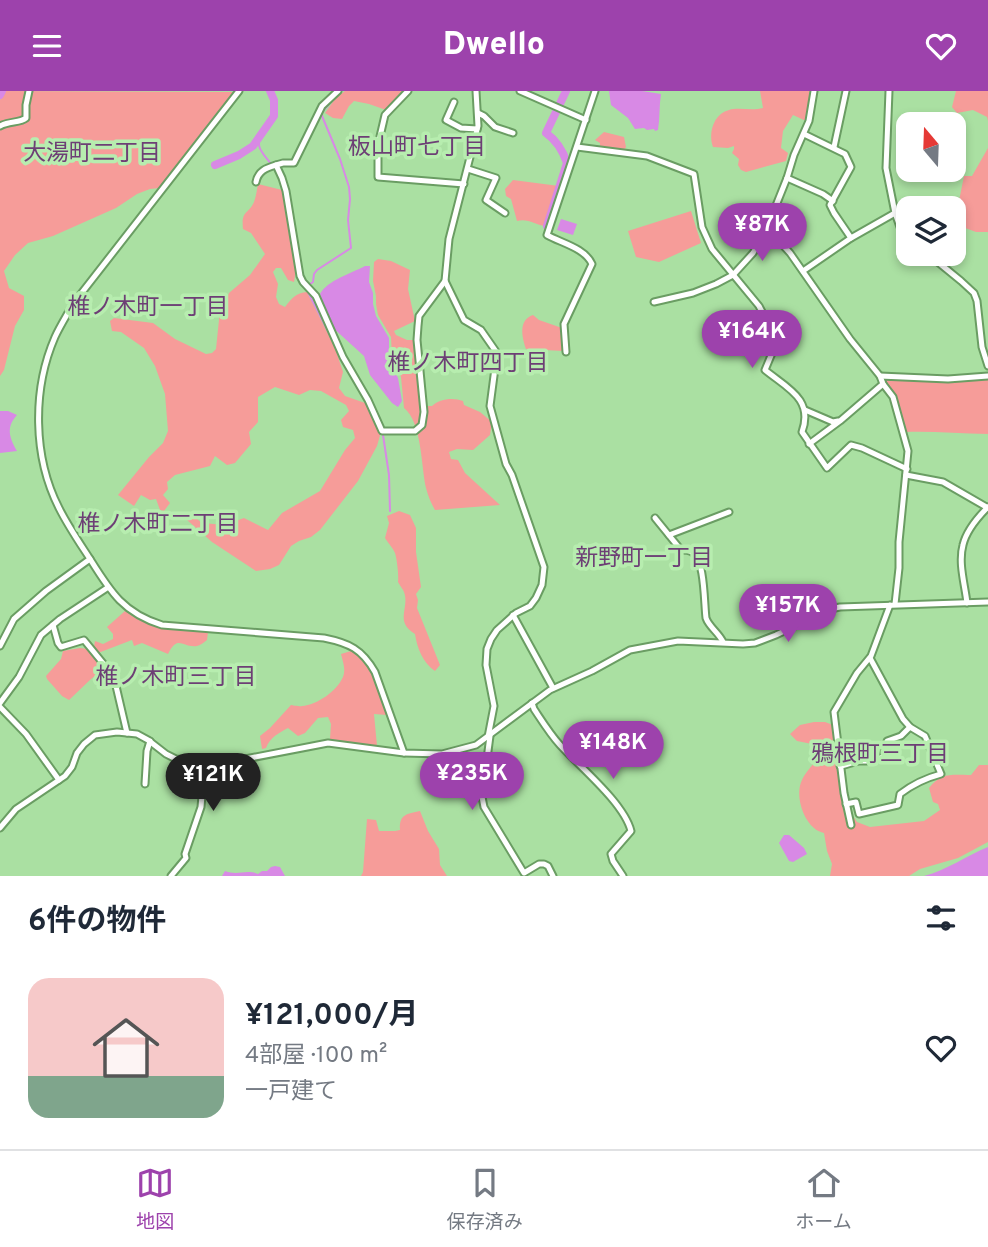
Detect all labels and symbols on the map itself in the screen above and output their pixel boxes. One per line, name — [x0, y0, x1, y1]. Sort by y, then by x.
north arrow — [896, 112, 966, 182]
district label: 板山町七丁目 — [348, 134, 486, 163]
district label: 大湯町二丁目 — [23, 140, 161, 169]
pin: ¥87K — [721, 204, 803, 263]
district label: 椎ノ木町一丁目 — [68, 294, 229, 323]
pin: ¥164K — [703, 310, 801, 370]
district label: 椎ノ木町四丁目 — [388, 350, 549, 379]
district label: 椎ノ木町二丁目 — [78, 511, 239, 540]
district label: 新野町一丁目 — [575, 545, 713, 574]
pin: ¥157K — [739, 585, 837, 644]
district label: 椎ノ木町三丁目 — [96, 664, 257, 693]
pin: ¥148K — [564, 721, 662, 781]
district label: 鴉根町三丁目 — [811, 741, 949, 770]
pin: ¥121K — [164, 753, 262, 813]
pin: ¥235K — [423, 753, 521, 812]

